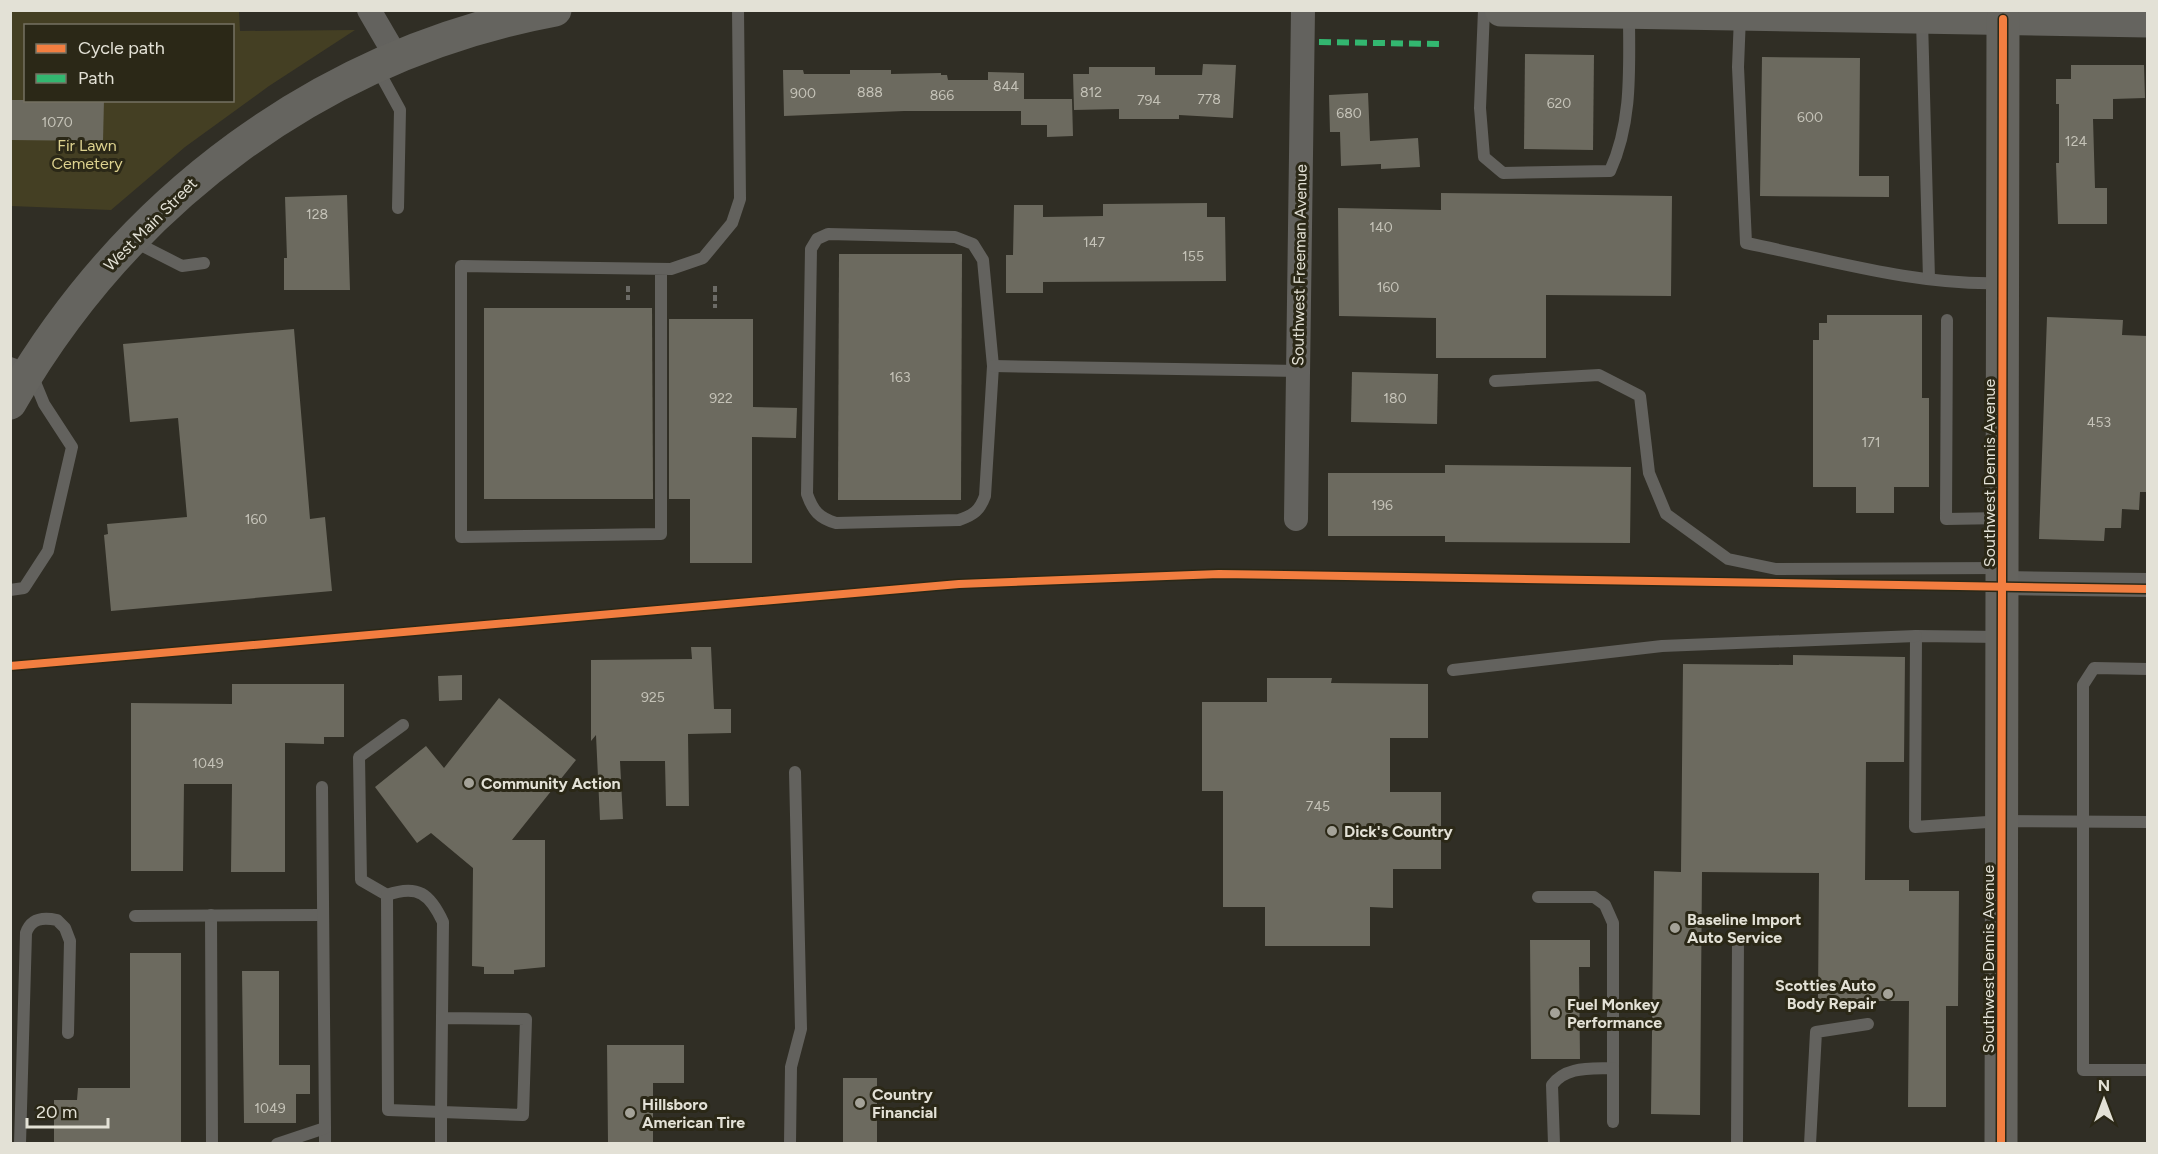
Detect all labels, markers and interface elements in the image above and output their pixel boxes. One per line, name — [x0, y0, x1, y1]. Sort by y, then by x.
legend — [24, 24, 234, 102]
text: Cycle path — [78, 37, 165, 59]
text: Path — [78, 67, 114, 89]
house number: 844 — [993, 78, 1019, 95]
house number: 888 — [857, 84, 883, 101]
house number: 812 — [1080, 84, 1102, 101]
house number: 900 — [790, 85, 816, 102]
house number: 866 — [930, 87, 954, 104]
house number: 778 — [1197, 91, 1221, 108]
house number: 794 — [1137, 92, 1161, 109]
house number: 620 — [1547, 95, 1571, 112]
house number: 680 — [1336, 105, 1362, 122]
house number: 600 — [1797, 109, 1823, 126]
house number: 1070 — [41, 114, 73, 131]
house number: 124 — [2065, 133, 2087, 150]
park label: Fir Lawn Cemetery — [51, 136, 123, 173]
street label: Southwest Freeman Avenue — [1288, 164, 1311, 366]
street label: West Main Street — [100, 174, 201, 275]
house number: 128 — [306, 206, 328, 223]
house number: 140 — [1369, 219, 1393, 236]
house number: 147 — [1083, 234, 1105, 251]
house number: 155 — [1182, 248, 1204, 265]
house number: 160 — [1377, 279, 1399, 296]
house number: 163 — [889, 369, 911, 386]
street label: Southwest Dennis Avenue — [1980, 379, 1999, 567]
house number: 922 — [709, 390, 733, 407]
house number: 180 — [1383, 390, 1407, 407]
house number: 453 — [2087, 414, 2111, 431]
house number: 171 — [1861, 434, 1881, 451]
house number: 196 — [1371, 497, 1393, 514]
house number: 160 — [245, 511, 267, 528]
house number: 925 — [641, 689, 665, 706]
house number: 1049 — [192, 755, 224, 772]
place label: Community Action — [481, 774, 621, 793]
marker: Community Action — [462, 776, 476, 790]
house number: 745 — [1306, 798, 1330, 815]
place label: Dick's Country — [1344, 822, 1453, 841]
marker: Dick's Country — [1325, 824, 1339, 838]
street label: Southwest Dennis Avenue — [1979, 865, 1998, 1053]
place label: Baseline Import Auto Service — [1687, 910, 1802, 947]
marker: Baseline Import Auto Service — [1668, 921, 1682, 935]
place label: Scotties Auto Body Repair — [1775, 976, 1876, 1013]
marker: Scotties Auto Body Repair — [1881, 987, 1895, 1001]
place label: Fuel Monkey Performance — [1567, 995, 1662, 1032]
marker: Fuel Monkey Performance — [1548, 1006, 1562, 1020]
north arrow — [2074, 1070, 2134, 1130]
text: N — [2098, 1076, 2110, 1095]
place label: Country Financial — [872, 1085, 937, 1122]
scale bar — [27, 1091, 108, 1129]
place label: Hillsboro American Tire — [642, 1095, 745, 1132]
marker: Country Financial — [853, 1096, 867, 1110]
house number: 1049 — [254, 1100, 286, 1117]
text: 20 m — [36, 1101, 77, 1123]
marker: Hillsboro American Tire — [623, 1106, 637, 1120]

